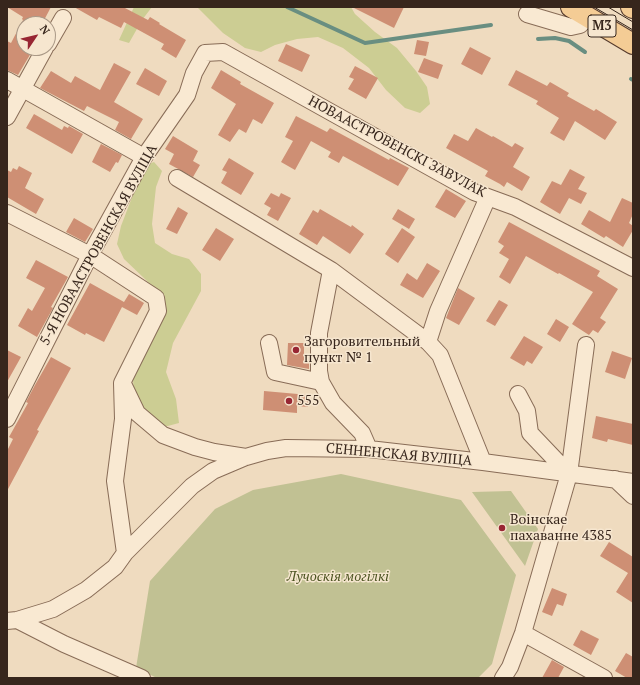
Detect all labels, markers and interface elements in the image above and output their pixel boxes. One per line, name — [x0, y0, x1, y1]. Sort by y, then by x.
road number: М3 — [588, 15, 616, 37]
north arrow — [16, 16, 56, 56]
text: N — [37, 22, 53, 37]
street label: НОВААСТРОВЕНСКІ ЗАВУЛАК — [305, 93, 489, 201]
street label: 5-Я НОВААСТРОВЕНСКАЯ ВУЛІЦА — [37, 142, 161, 348]
place label: Загоровительный пункт № 1 — [304, 334, 420, 366]
marker: Загоровительный пункт № 1 — [291, 345, 301, 355]
place label: 555 — [297, 393, 319, 409]
marker: 555 — [284, 396, 294, 406]
street label: СЕННЕНСКАЯ ВУЛІЦА — [325, 440, 473, 470]
place label: Воінскае пахаванне 4385 — [510, 512, 612, 544]
marker: Воінскае пахаванне 4385 — [497, 523, 507, 533]
park label: Лучоскія могілкі — [287, 569, 389, 585]

